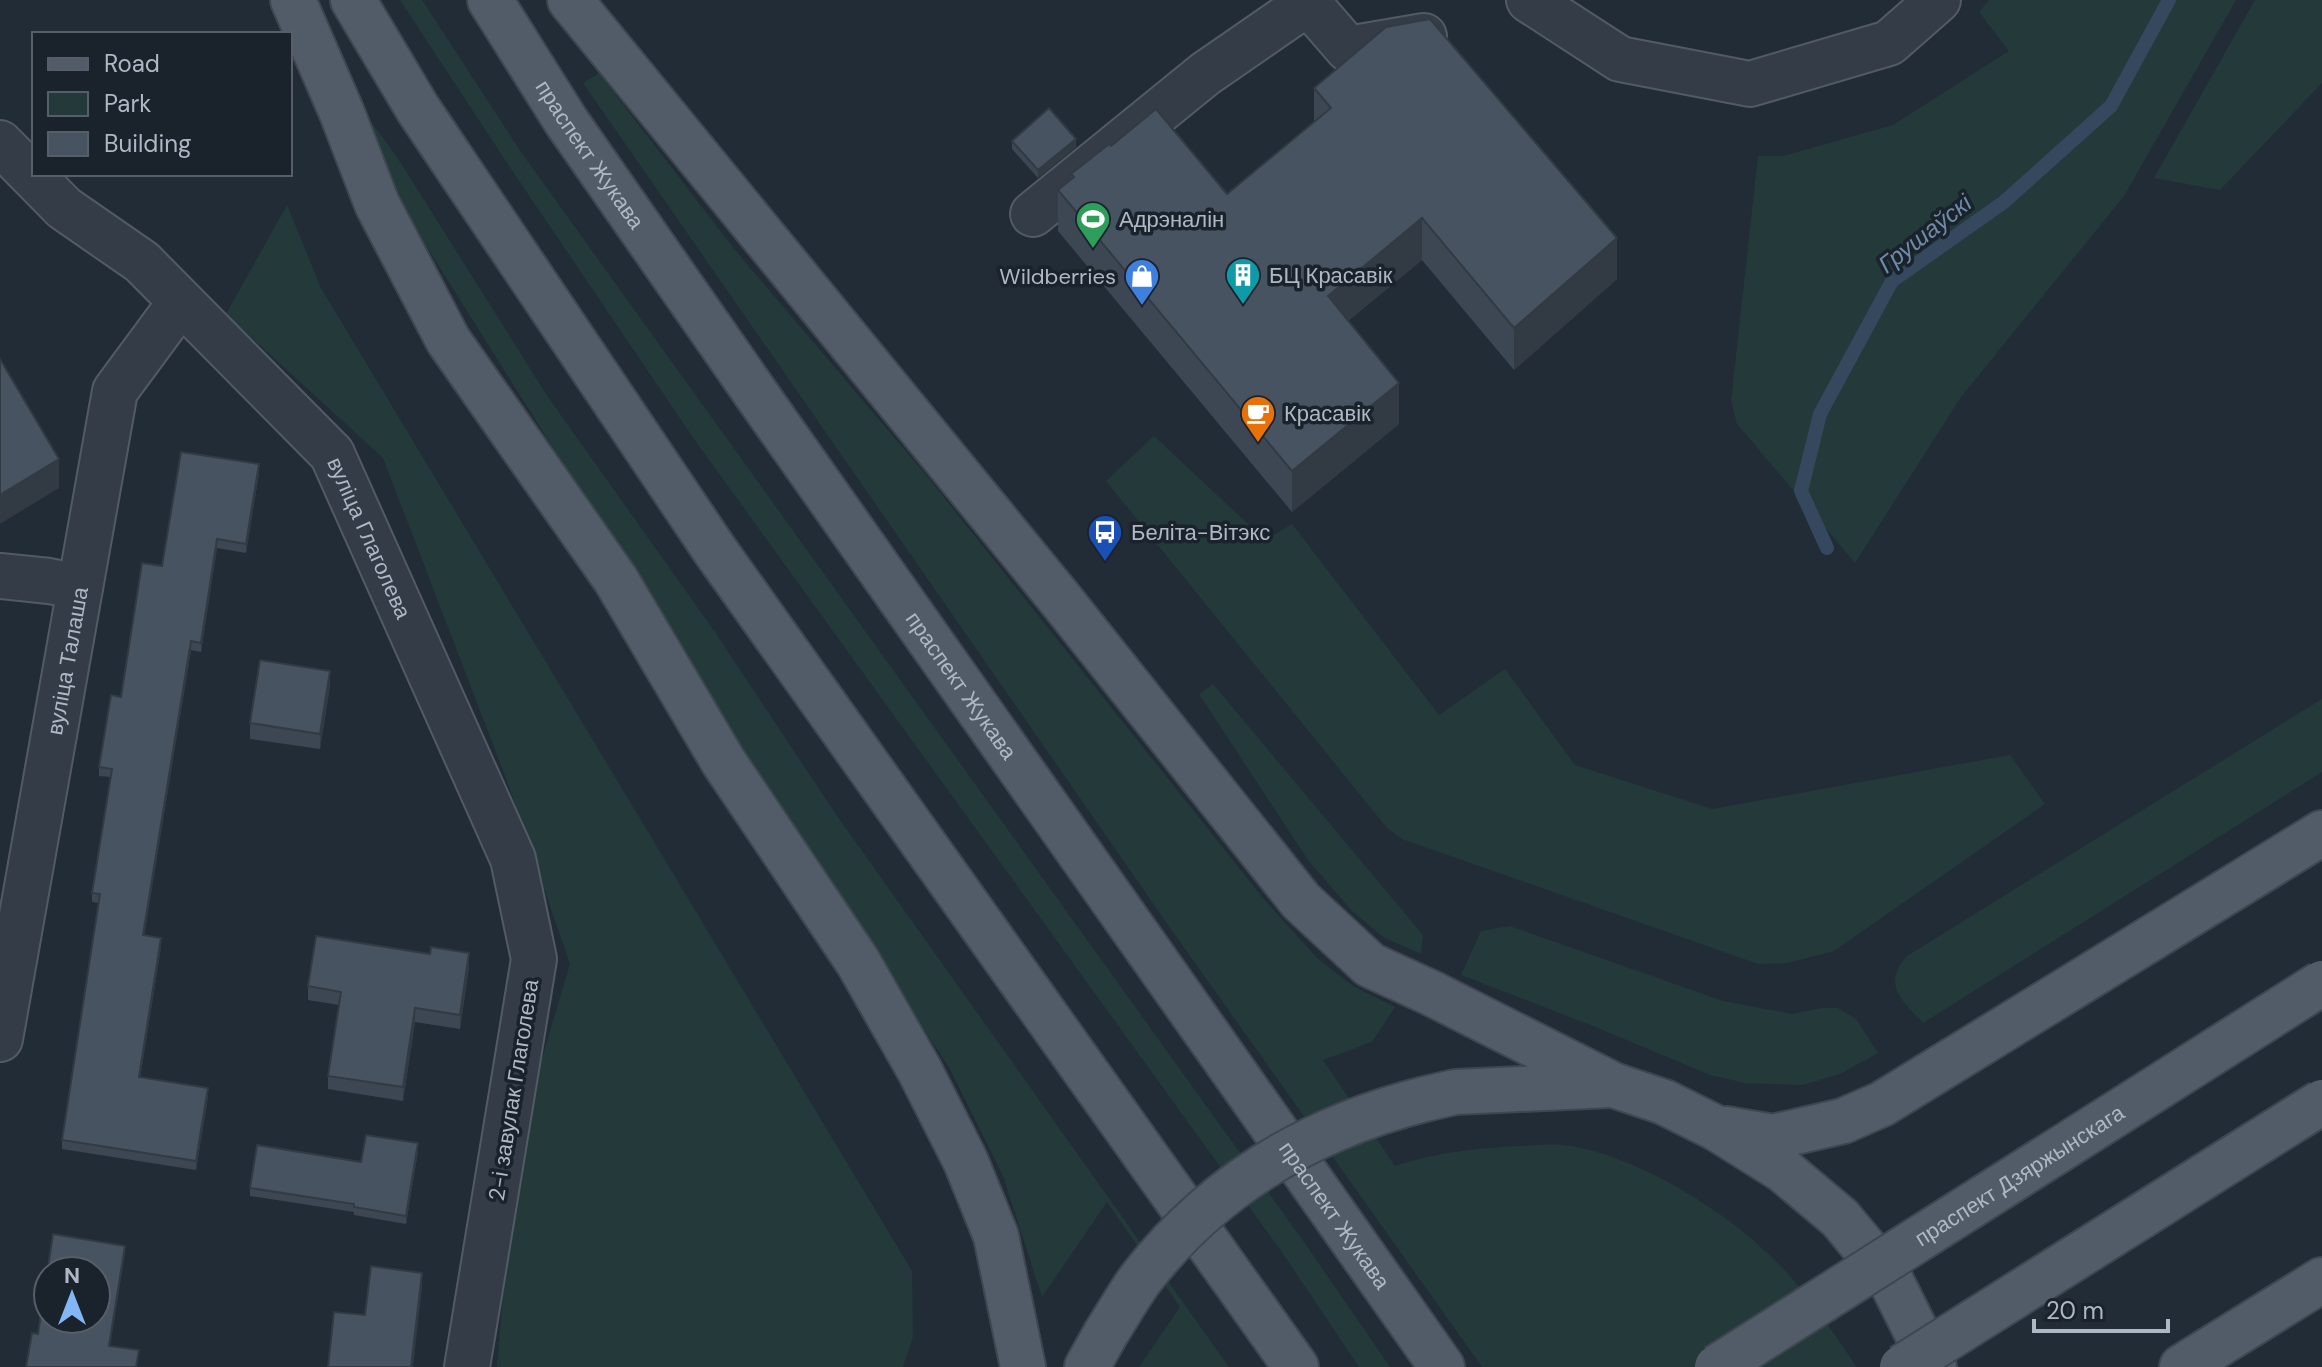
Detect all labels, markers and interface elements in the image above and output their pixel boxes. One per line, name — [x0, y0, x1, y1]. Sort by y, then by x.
legend — [32, 32, 292, 176]
text: Road — [104, 48, 160, 79]
street label: праспект Жукава — [529, 74, 651, 236]
text: Park — [104, 88, 151, 119]
text: Building — [104, 128, 191, 159]
water label: Грушаўскі — [1872, 187, 1978, 280]
sports icon: Адрэналін — [1074, 200, 1112, 250]
place label: Адрэналін — [1119, 205, 1224, 234]
building icon: БЦ Красавік — [1224, 256, 1262, 306]
shop icon: Wildberries — [1123, 257, 1161, 307]
place label: БЦ Красавік — [1269, 261, 1393, 290]
place label: Wildberries — [999, 262, 1116, 291]
cafe icon: Красавік — [1239, 394, 1277, 444]
place label: Красавік — [1284, 399, 1371, 428]
street label: вуліца Глаголева — [320, 453, 418, 624]
bus stop icon: Беліта-Вітэкс — [1086, 513, 1124, 563]
place label: Беліта-Вітэкс — [1131, 518, 1270, 547]
street label: вуліца Талаша — [40, 584, 95, 737]
street label: праспект Жукава — [899, 606, 1024, 766]
street label: 2-і завулак Глаголева — [482, 977, 545, 1203]
street label: праспект Дзяржынскага — [1909, 1098, 2131, 1253]
street label: праспект Жукава — [1272, 1136, 1397, 1296]
north arrow — [32, 1255, 112, 1335]
text: N — [64, 1261, 80, 1290]
scale bar — [2034, 1283, 2168, 1333]
text: 20 m — [2046, 1295, 2104, 1326]

